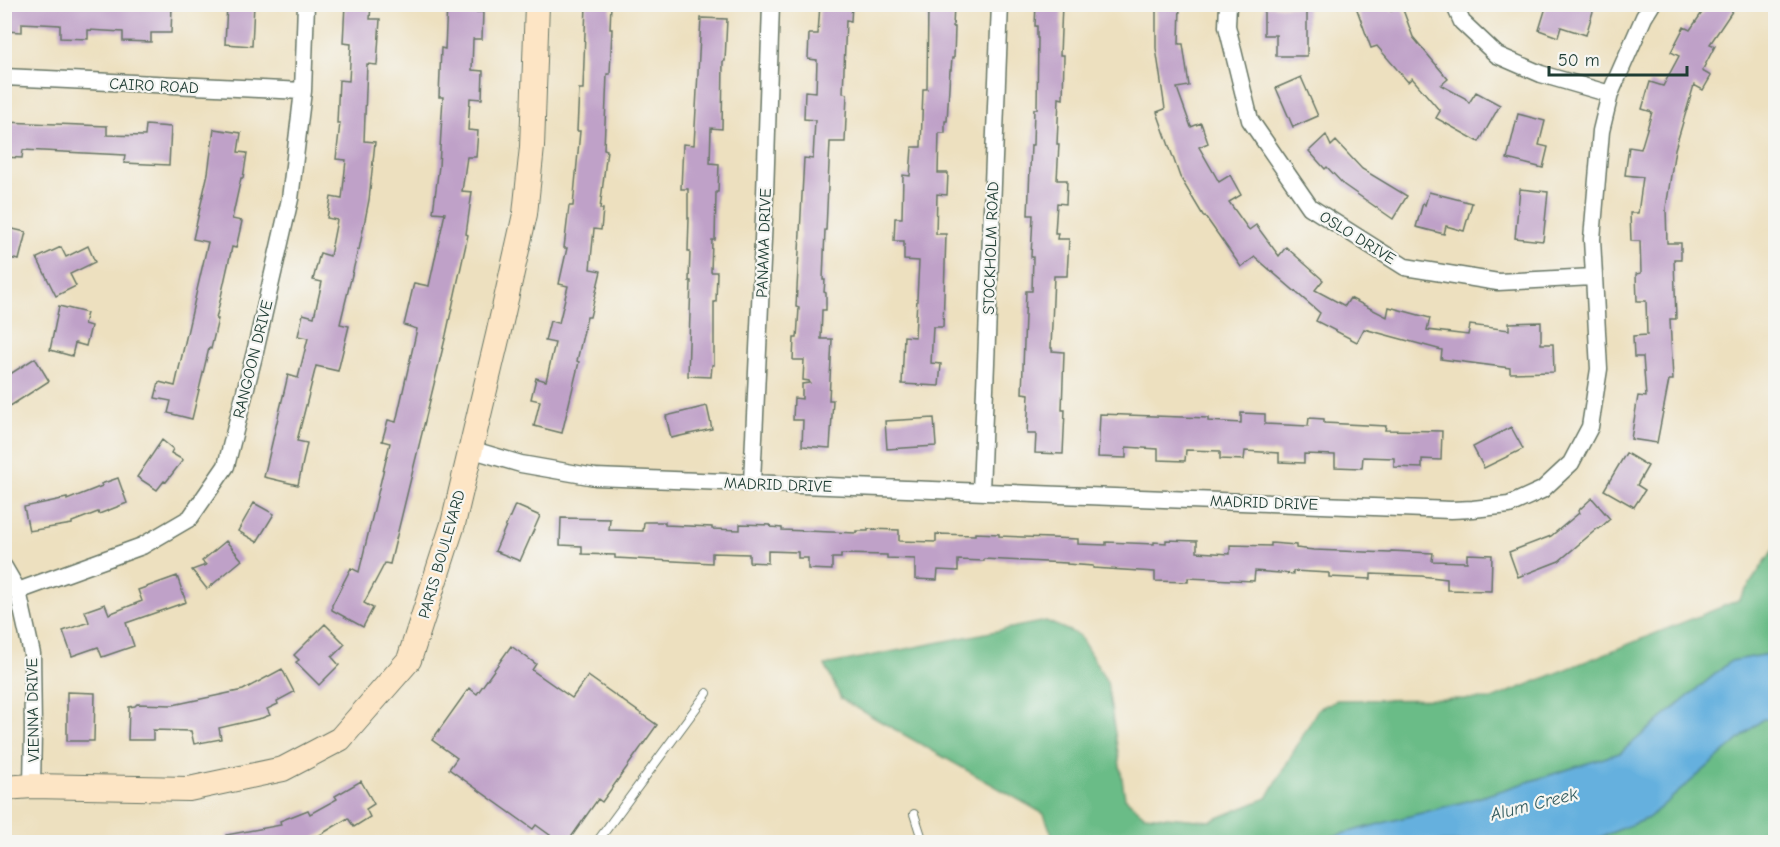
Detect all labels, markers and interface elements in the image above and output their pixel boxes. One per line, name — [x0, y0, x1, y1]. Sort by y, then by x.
scale bar — [1549, 39, 1687, 77]
text: 50 m — [1558, 50, 1600, 71]
street label: CAIRO ROAD — [109, 75, 199, 97]
street label: STOCKHOLM ROAD — [980, 181, 1002, 315]
street label: PANAMA DRIVE — [753, 188, 775, 298]
street label: OSLO DRIVE — [1316, 207, 1399, 269]
street label: RANGOON DRIVE — [230, 298, 276, 420]
street label: MADRID DRIVE — [724, 474, 833, 496]
street label: PARIS BOULEVARD — [415, 488, 469, 621]
street label: MADRID DRIVE — [1210, 492, 1319, 514]
street label: VIENNA DRIVE — [23, 657, 43, 762]
water label: Alum Creek — [1487, 783, 1580, 826]

